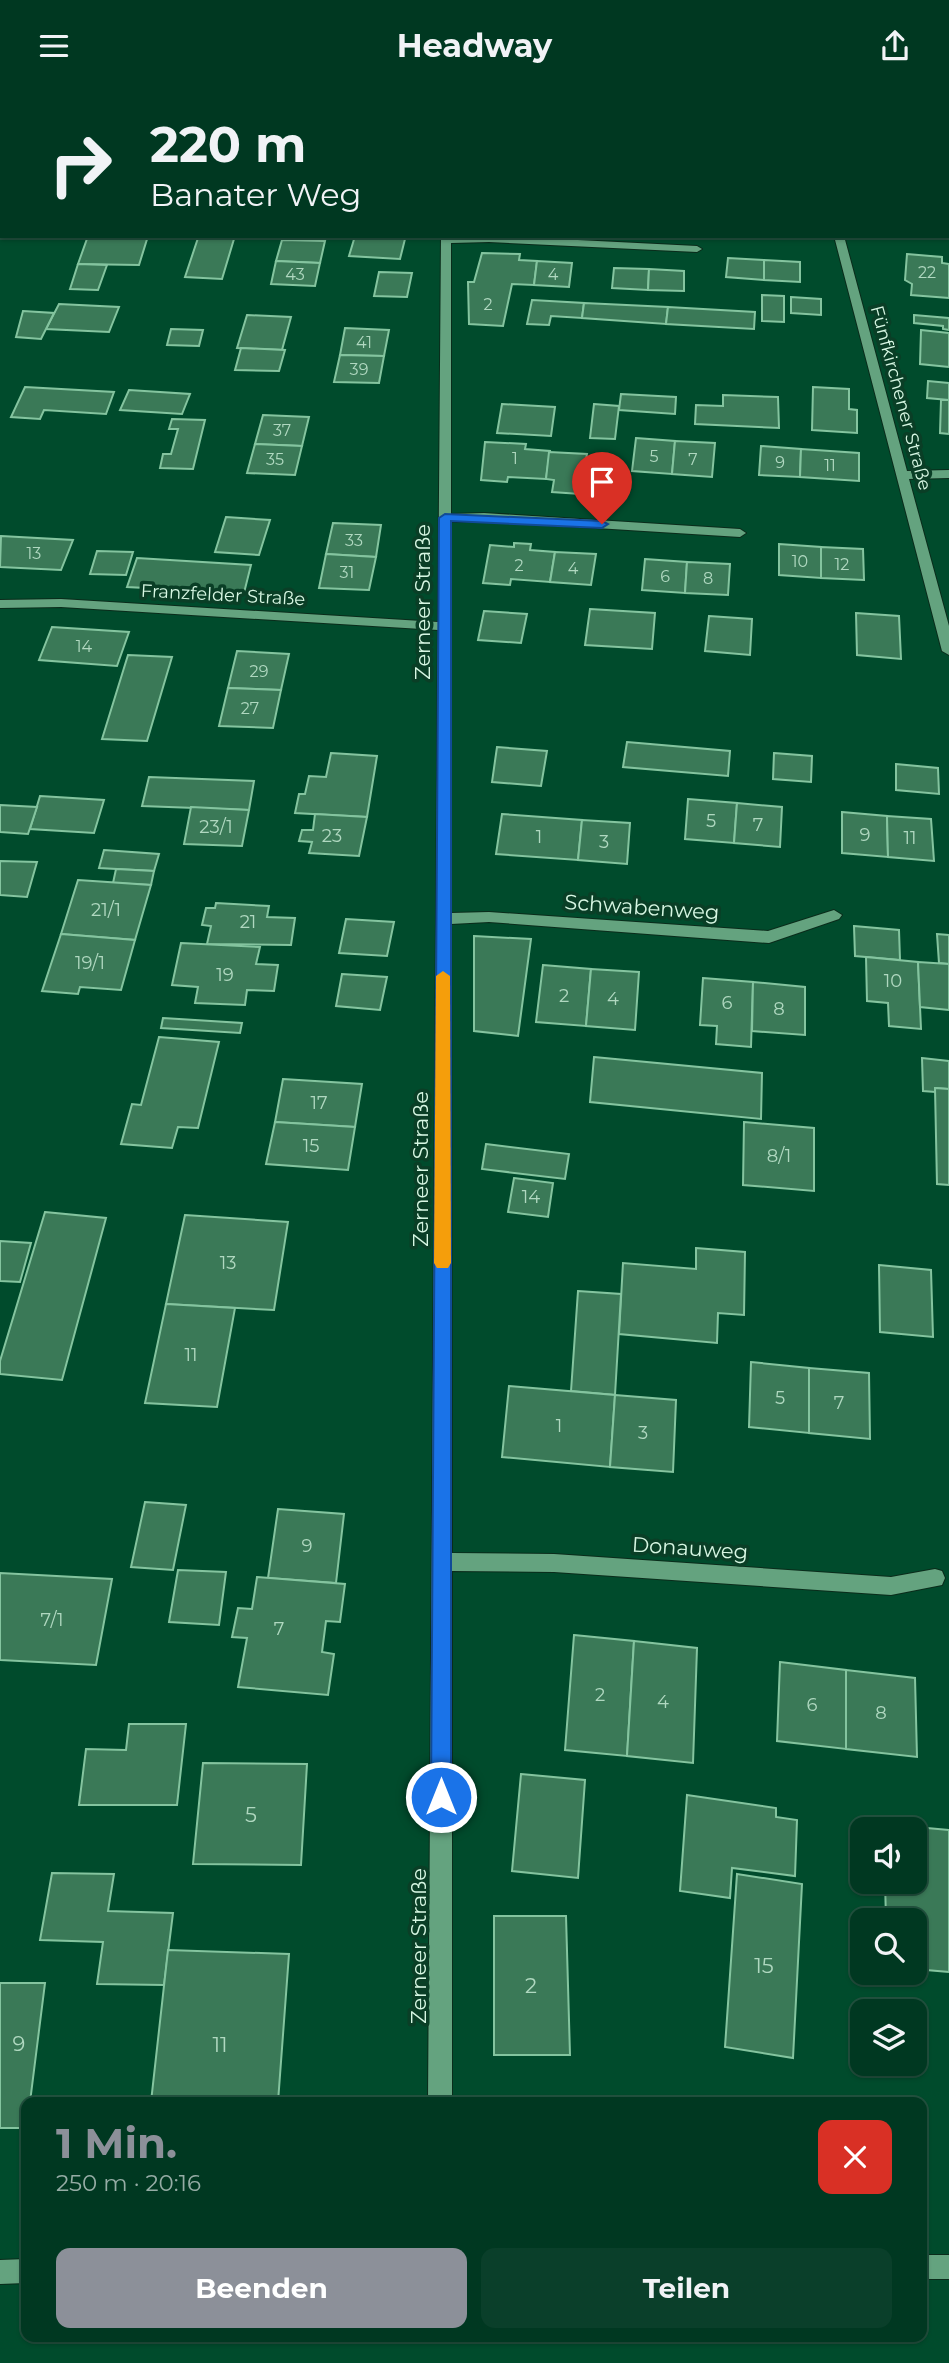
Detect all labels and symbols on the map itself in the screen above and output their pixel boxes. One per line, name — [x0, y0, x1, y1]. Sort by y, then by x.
house number: 22 — [918, 263, 936, 282]
house number: 43 — [285, 265, 305, 284]
house number: 4 — [548, 265, 559, 284]
house number: 2 — [483, 295, 493, 314]
street label: Fünfkirchener Straße — [866, 303, 936, 493]
house number: 41 — [356, 333, 372, 352]
house number: 39 — [350, 360, 368, 379]
house number: 37 — [273, 421, 291, 440]
house number: 5 — [649, 447, 659, 466]
house number: 1 — [512, 449, 518, 468]
house number: 35 — [266, 450, 284, 469]
house number: 7 — [688, 450, 698, 469]
pin — [572, 452, 632, 524]
house number: 9 — [775, 453, 785, 472]
house number: 11 — [824, 456, 836, 475]
street label: Zerneer Straße — [410, 524, 435, 680]
house number: 33 — [345, 531, 363, 550]
house number: 13 — [27, 544, 41, 563]
house number: 10 — [792, 552, 808, 571]
house number: 12 — [835, 555, 849, 574]
house number: 2 — [514, 556, 524, 575]
house number: 4 — [568, 559, 579, 578]
house number: 31 — [340, 563, 354, 582]
house number: 6 — [660, 567, 670, 586]
house number: 8 — [703, 569, 713, 588]
street label: Franzfelder Straße — [140, 580, 306, 610]
house number: 14 — [76, 637, 93, 656]
house number: 29 — [250, 662, 268, 681]
house number: 27 — [241, 699, 259, 718]
house number: 5 — [706, 810, 716, 832]
house number: 7 — [753, 814, 763, 836]
house number: 23/1 — [199, 816, 233, 838]
house number: 9 — [860, 824, 871, 846]
house number: 23 — [322, 825, 342, 847]
house number: 1 — [536, 826, 542, 848]
house number: 11 — [904, 827, 917, 849]
house number: 3 — [599, 831, 609, 853]
street label: Schwabenweg — [564, 889, 720, 925]
house number: 21/1 — [91, 899, 121, 921]
house number: 21 — [240, 911, 256, 933]
house number: 19/1 — [75, 952, 105, 974]
house number: 19 — [216, 964, 234, 986]
house number: 10 — [884, 970, 902, 992]
house number: 2 — [559, 985, 569, 1007]
house number: 4 — [607, 988, 619, 1010]
house number: 6 — [722, 992, 733, 1014]
house number: 8 — [773, 998, 785, 1020]
street label: Zerneer Straße — [408, 1091, 433, 1247]
house number: 17 — [310, 1092, 328, 1114]
house number: 15 — [303, 1135, 319, 1157]
house number: 8/1 — [767, 1145, 791, 1167]
house number: 14 — [522, 1186, 540, 1208]
house number: 13 — [220, 1252, 236, 1274]
house number: 11 — [185, 1344, 198, 1366]
house number: 5 — [775, 1387, 785, 1409]
house number: 7 — [834, 1392, 844, 1414]
house number: 1 — [556, 1415, 562, 1437]
house number: 3 — [638, 1422, 648, 1444]
street label: Donauweg — [631, 1531, 749, 1565]
house number: 9 — [302, 1535, 313, 1557]
house number: 7/1 — [41, 1609, 63, 1631]
house number: 7 — [274, 1618, 284, 1640]
house number: 2 — [595, 1684, 605, 1706]
house number: 4 — [657, 1691, 669, 1713]
house number: 6 — [807, 1694, 818, 1716]
house number: 8 — [875, 1702, 887, 1724]
position arrow — [404, 1760, 478, 1834]
house number: 5 — [245, 1802, 257, 1827]
street label: Zerneer Straße — [406, 1868, 431, 2024]
house number: 15 — [754, 1953, 774, 1978]
house number: 2 — [525, 1973, 537, 1998]
house number: 9 — [13, 2031, 25, 2056]
house number: 11 — [212, 2032, 228, 2057]

